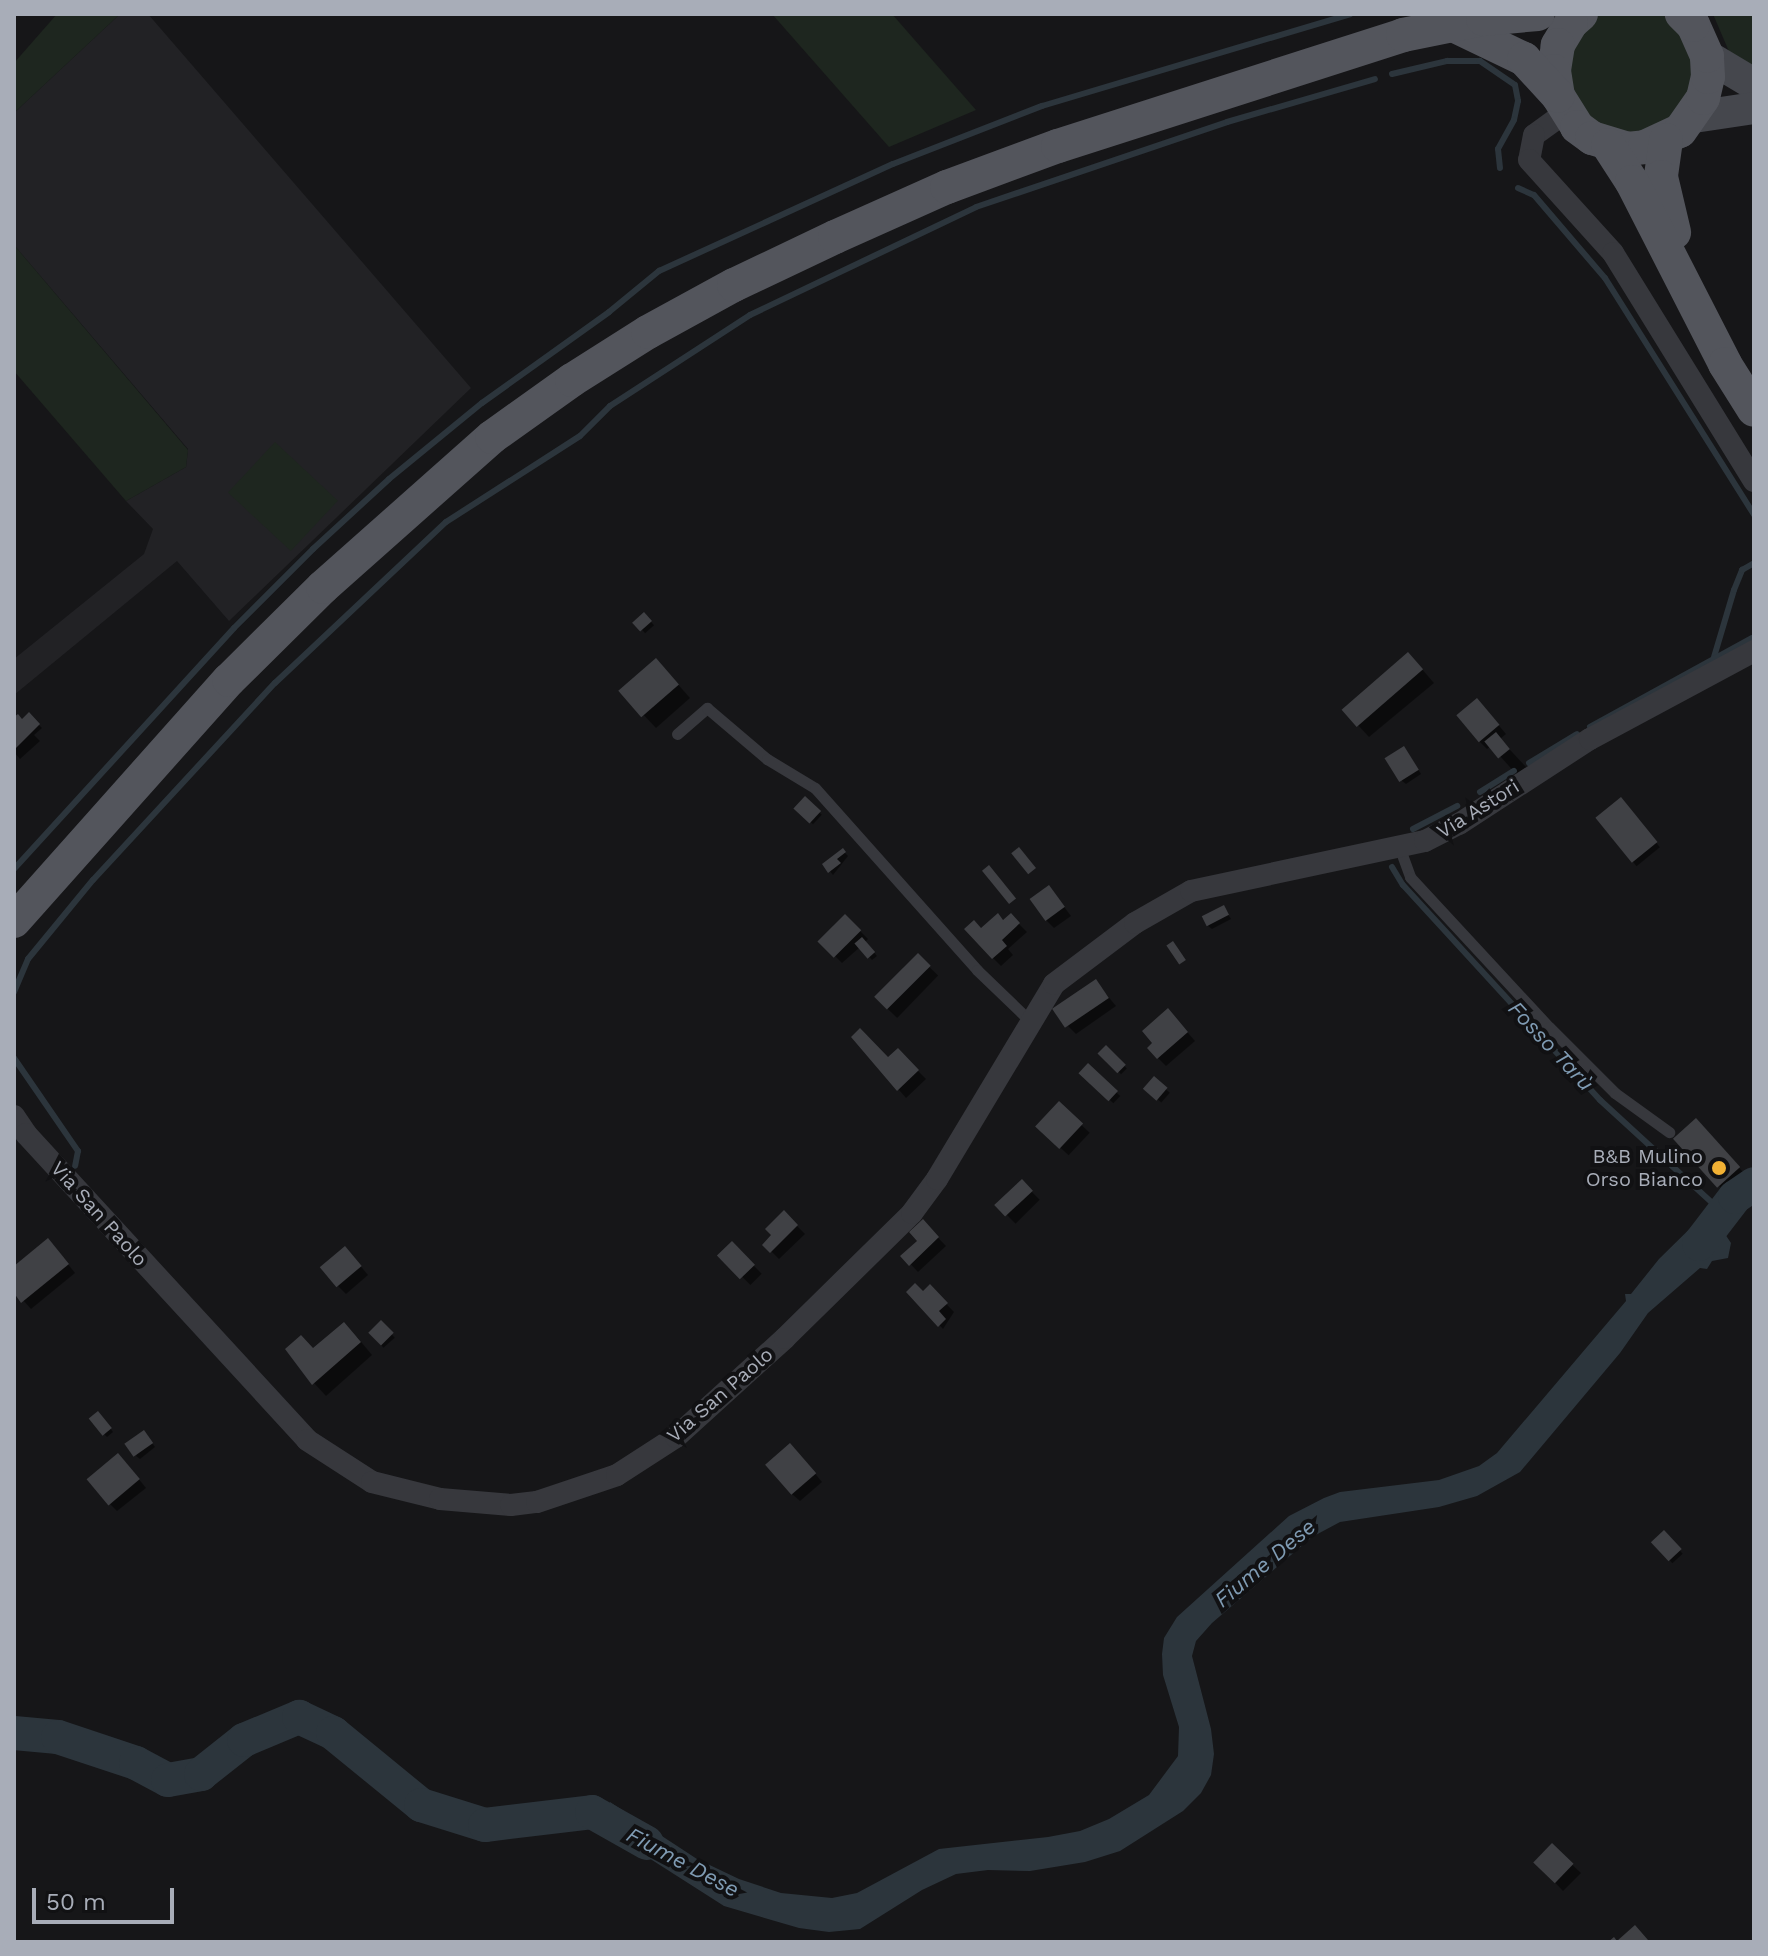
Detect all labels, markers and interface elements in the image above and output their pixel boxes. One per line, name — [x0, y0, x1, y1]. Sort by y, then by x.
street label: Via Astori — [1432, 774, 1524, 844]
water label: Fosso Tarù — [1502, 995, 1600, 1097]
place label: B&B Mulino Orso Bianco — [1586, 1144, 1703, 1191]
street label: Via San Paolo — [46, 1156, 152, 1272]
marker: B&B Mulino Orso Bianco — [1710, 1159, 1728, 1177]
street label: Via San Paolo — [662, 1342, 778, 1448]
water label: Fiume Dese — [1209, 1513, 1321, 1613]
water label: Fiume Dese — [622, 1821, 744, 1903]
scale bar — [36, 1872, 178, 1922]
text: 50 m — [46, 1888, 106, 1916]

